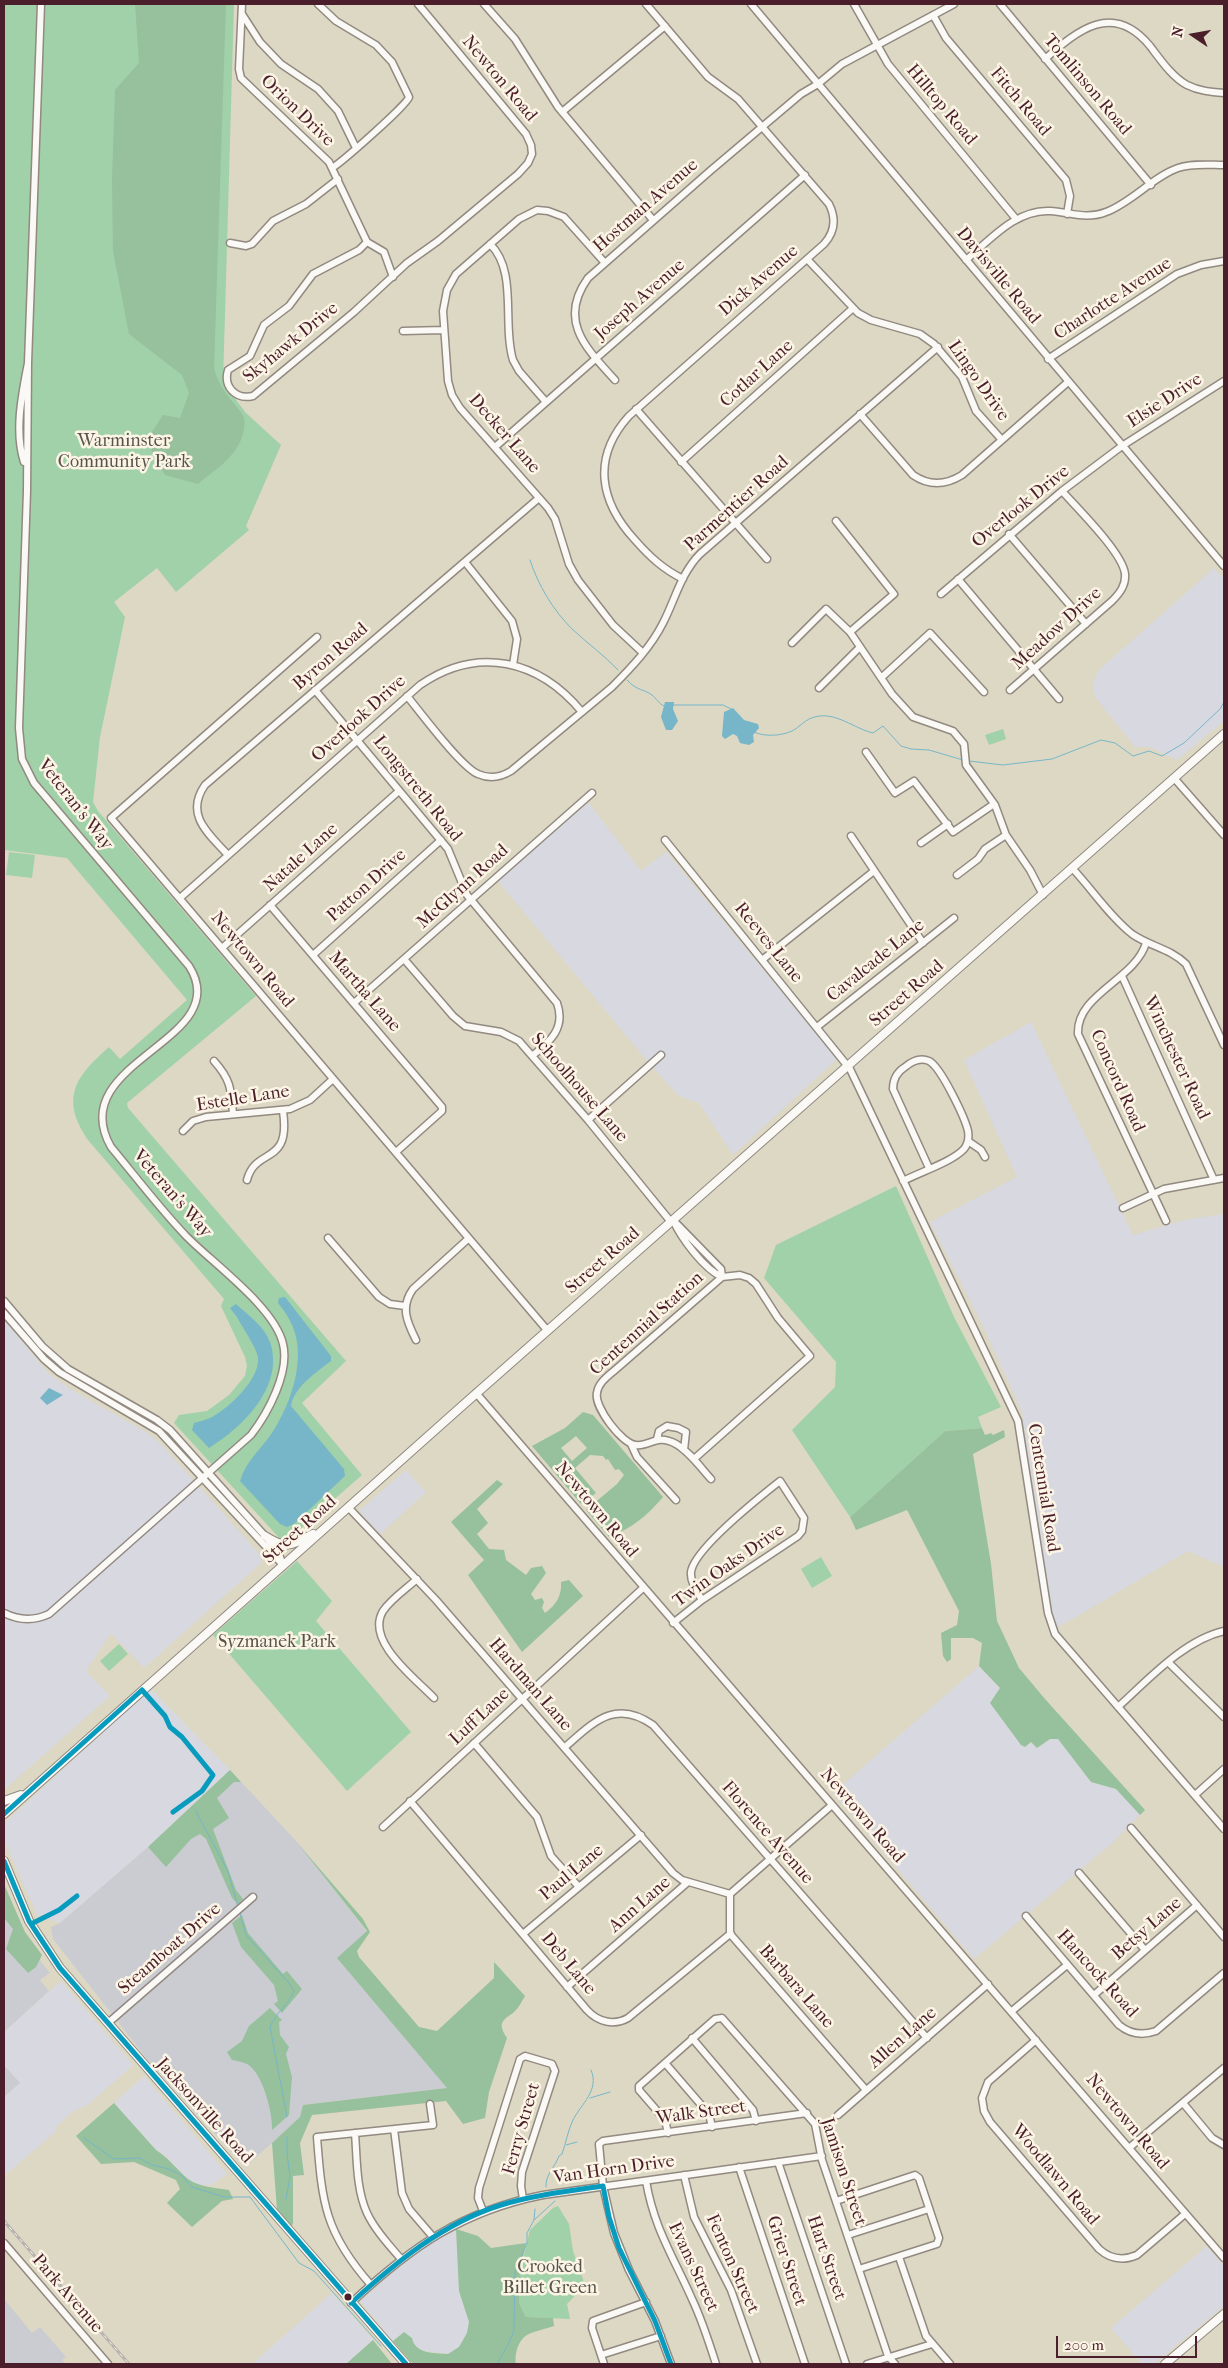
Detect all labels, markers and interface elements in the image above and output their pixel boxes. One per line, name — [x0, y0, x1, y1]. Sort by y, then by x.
north arrow — [1168, 10, 1218, 60]
text: N — [1168, 25, 1187, 39]
street label: Tomlinson Road — [1038, 30, 1136, 140]
street label: Newton Road — [457, 32, 541, 126]
street label: Hilltop Road — [901, 60, 981, 150]
street label: Fitch Road — [985, 63, 1055, 141]
street label: Orion Drive — [256, 70, 338, 152]
street label: Hostman Avenue — [589, 155, 703, 257]
street label: Davisville Road — [951, 223, 1045, 329]
street label: Dick Avenue — [715, 241, 803, 321]
street label: Charlotte Avenue — [1050, 253, 1176, 345]
street label: Joseph Avenue — [590, 255, 690, 345]
street label: Skyhawk Drive — [239, 298, 343, 388]
street label: Cotlar Lane — [716, 336, 798, 412]
street label: Lingo Drive — [942, 337, 1014, 425]
street label: Elsie Drive — [1124, 369, 1206, 433]
street label: Decker Lane — [464, 390, 544, 478]
park label: Warminster Community Park — [58, 431, 190, 474]
street label: Parmentier Road — [680, 452, 794, 556]
street label: Overlook Drive — [968, 461, 1074, 553]
street label: Meadow Drive — [1008, 583, 1106, 675]
street label: Byron Road — [289, 619, 373, 695]
street label: Overlook Drive — [307, 671, 411, 767]
street label: Longstreth Road — [368, 732, 466, 846]
street label: Veteran's Way — [33, 755, 117, 855]
street label: Natale Lane — [259, 819, 343, 897]
street label: McGlynn Road — [413, 840, 513, 934]
street label: Patton Drive — [323, 845, 411, 927]
street label: Reeves Lane — [729, 899, 807, 987]
street label: Newtown Road — [206, 908, 298, 1012]
street label: Cavalcade Lane — [823, 915, 929, 1007]
street label: Martha Lane — [323, 947, 405, 1037]
street label: Street Road — [865, 956, 949, 1032]
street label: Winchester Road — [1138, 993, 1214, 1123]
street label: Concord Road — [1085, 1027, 1149, 1135]
street label: Schoolhouse Lane — [526, 1029, 632, 1147]
street label: Estelle Lane — [195, 1081, 291, 1117]
street label: Veteran's Way — [128, 1146, 216, 1242]
street label: Street Road — [561, 1223, 645, 1299]
street label: Centennial Station — [586, 1267, 708, 1381]
street label: Centennial Road — [1022, 1422, 1064, 1554]
street label: Newtown Road — [550, 1458, 642, 1562]
street label: Street Road — [259, 1491, 341, 1569]
street label: Twin Oaks Drive — [669, 1520, 789, 1612]
park label: Syzmanek Park — [218, 1632, 336, 1654]
street label: Hardman Lane — [484, 1634, 576, 1736]
street label: Luff Lane — [446, 1684, 514, 1750]
street label: Newtown Road — [815, 1764, 909, 1868]
street label: Florence Avenue — [716, 1777, 818, 1889]
street label: Paul Lane — [536, 1840, 608, 1906]
street label: Ann Lane — [605, 1872, 675, 1938]
street label: Betsy Lane — [1108, 1893, 1186, 1965]
street label: Steamboat Drive — [114, 1899, 226, 1999]
street label: Hancock Road — [1052, 1926, 1142, 2022]
street label: Deb Lane — [536, 1929, 600, 1999]
street label: Barbara Lane — [754, 1941, 838, 2033]
street label: Allen Lane — [865, 2003, 941, 2073]
street label: Jacksonville Road — [151, 2054, 257, 2168]
street label: Newtown Road — [1081, 2070, 1173, 2174]
street label: Ferry Street — [499, 2080, 545, 2178]
street label: Walk Street — [655, 2096, 747, 2130]
street label: Jamison Street — [815, 2115, 871, 2229]
street label: Woodlawn Road — [1006, 2120, 1104, 2230]
street label: Van Horn Drive — [552, 2151, 676, 2189]
street label: Fenton Street — [701, 2211, 763, 2317]
street label: Grier Street — [761, 2213, 811, 2309]
street label: Hart Street — [801, 2213, 851, 2303]
street label: Evans Street — [663, 2219, 723, 2315]
street label: Park Avenue — [27, 2250, 107, 2338]
park label: Crooked Billet Green — [503, 2257, 597, 2300]
unlabelled marker — [343, 2292, 353, 2302]
scale bar — [1058, 2326, 1199, 2358]
text: 200 m — [1064, 2336, 1104, 2354]

